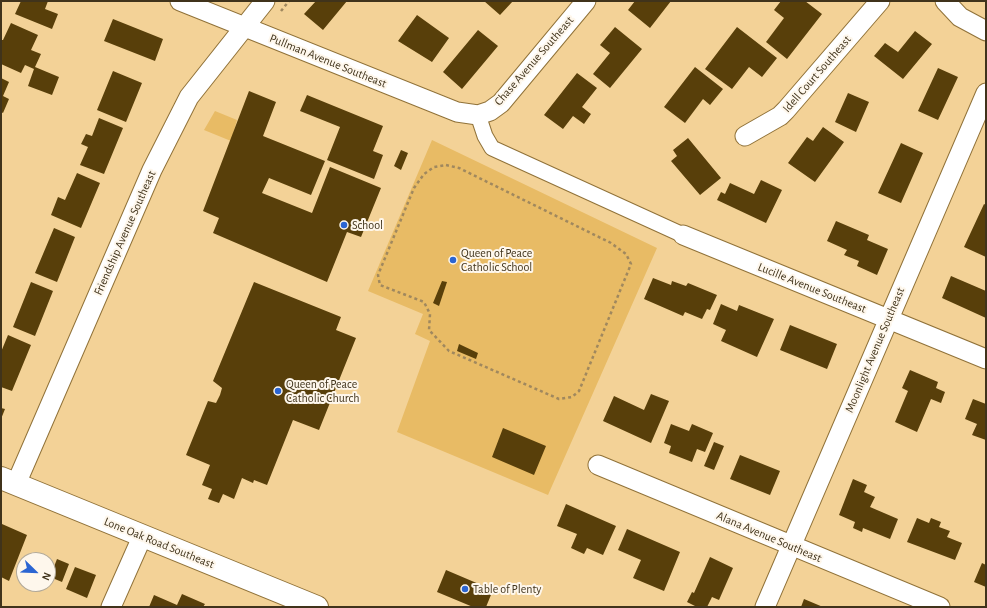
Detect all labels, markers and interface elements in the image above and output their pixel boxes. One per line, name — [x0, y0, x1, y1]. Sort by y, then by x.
street label: Chase Avenue Southeast — [491, 13, 577, 109]
street label: Pullman Avenue Southeast — [267, 31, 389, 91]
street label: Idell Court Southeast — [780, 33, 854, 115]
street label: Friendship Avenue Southeast — [91, 168, 159, 298]
place label: School — [352, 218, 383, 232]
marker: School — [339, 220, 349, 230]
place label: Queen of Peace Catholic School — [461, 246, 532, 274]
marker: Queen of Peace Catholic School — [448, 255, 458, 265]
street label: Lucille Avenue Southeast — [756, 260, 868, 316]
street label: Moonlight Avenue Southeast — [842, 285, 908, 415]
place label: Queen of Peace Catholic Church — [286, 377, 359, 405]
marker: Queen of Peace Catholic Church — [273, 386, 283, 396]
street label: Alana Avenue Southeast — [714, 508, 824, 566]
street label: Lone Oak Road Southeast — [102, 514, 216, 572]
north arrow — [16, 552, 56, 592]
text: N — [40, 571, 53, 582]
place label: Table of Plenty — [473, 582, 541, 596]
marker: Table of Plenty — [460, 584, 470, 594]

